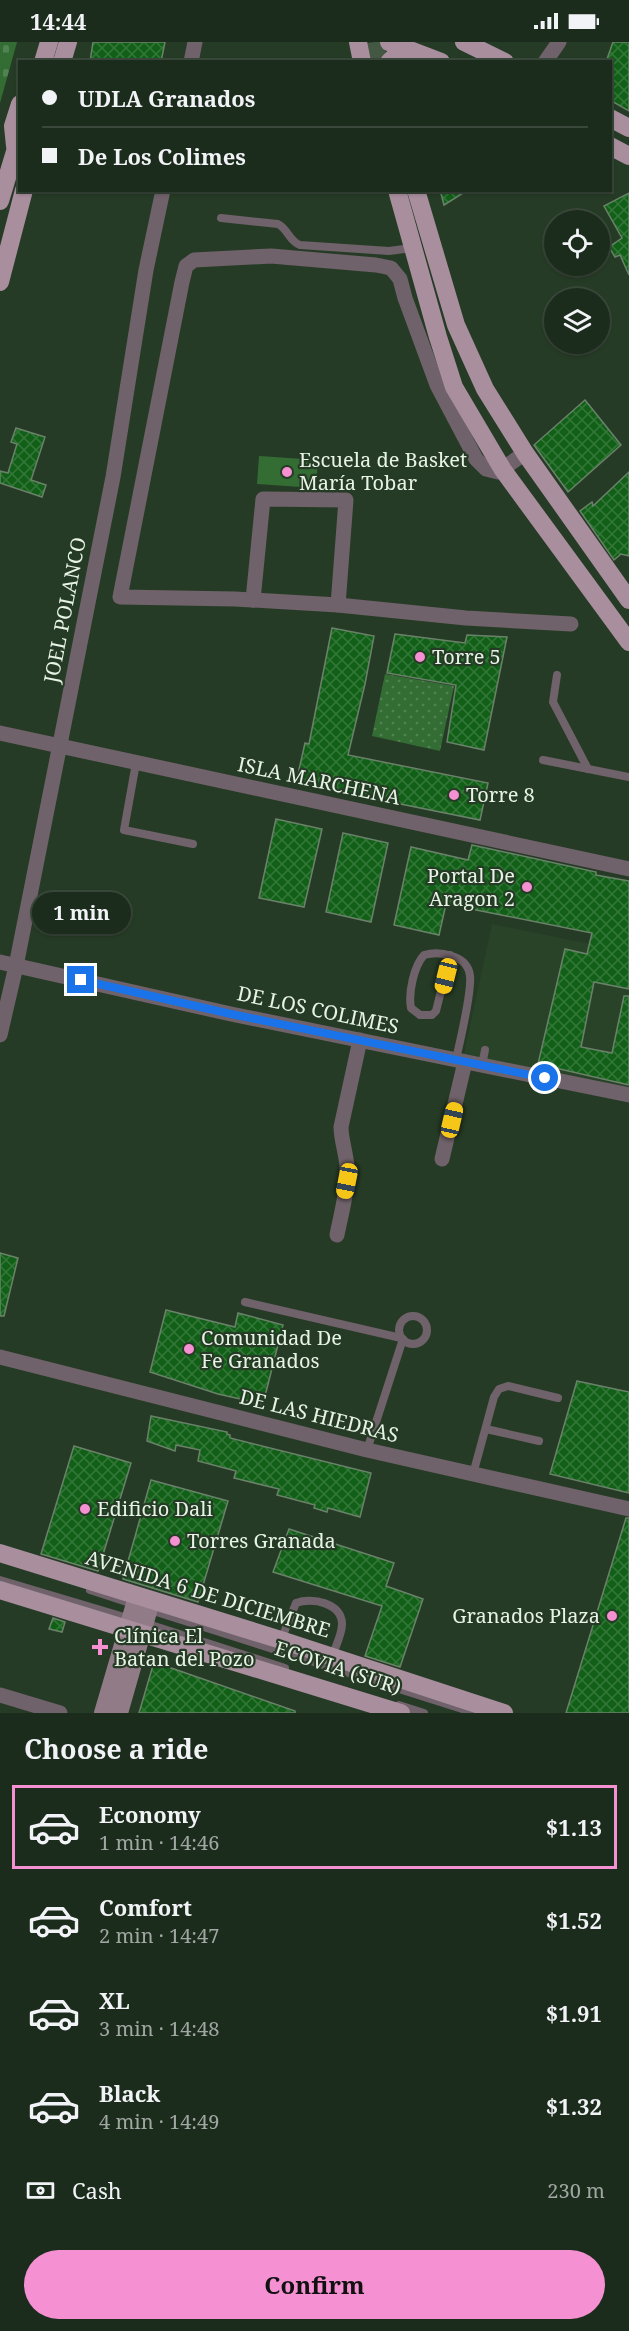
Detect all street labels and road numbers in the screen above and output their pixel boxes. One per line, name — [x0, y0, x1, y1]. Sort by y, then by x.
street label: JOEL POLANCO — [37, 535, 92, 686]
street label: ISLA MARCHENA — [235, 750, 404, 811]
street label: DE LOS COLIMES — [235, 979, 401, 1040]
street label: DE LAS HIEDRAS — [237, 1383, 402, 1448]
street label: AVENIDA 6 DE DICIEMBRE — [83, 1543, 334, 1644]
street label: ECOVIA (SUR) — [271, 1634, 405, 1701]

